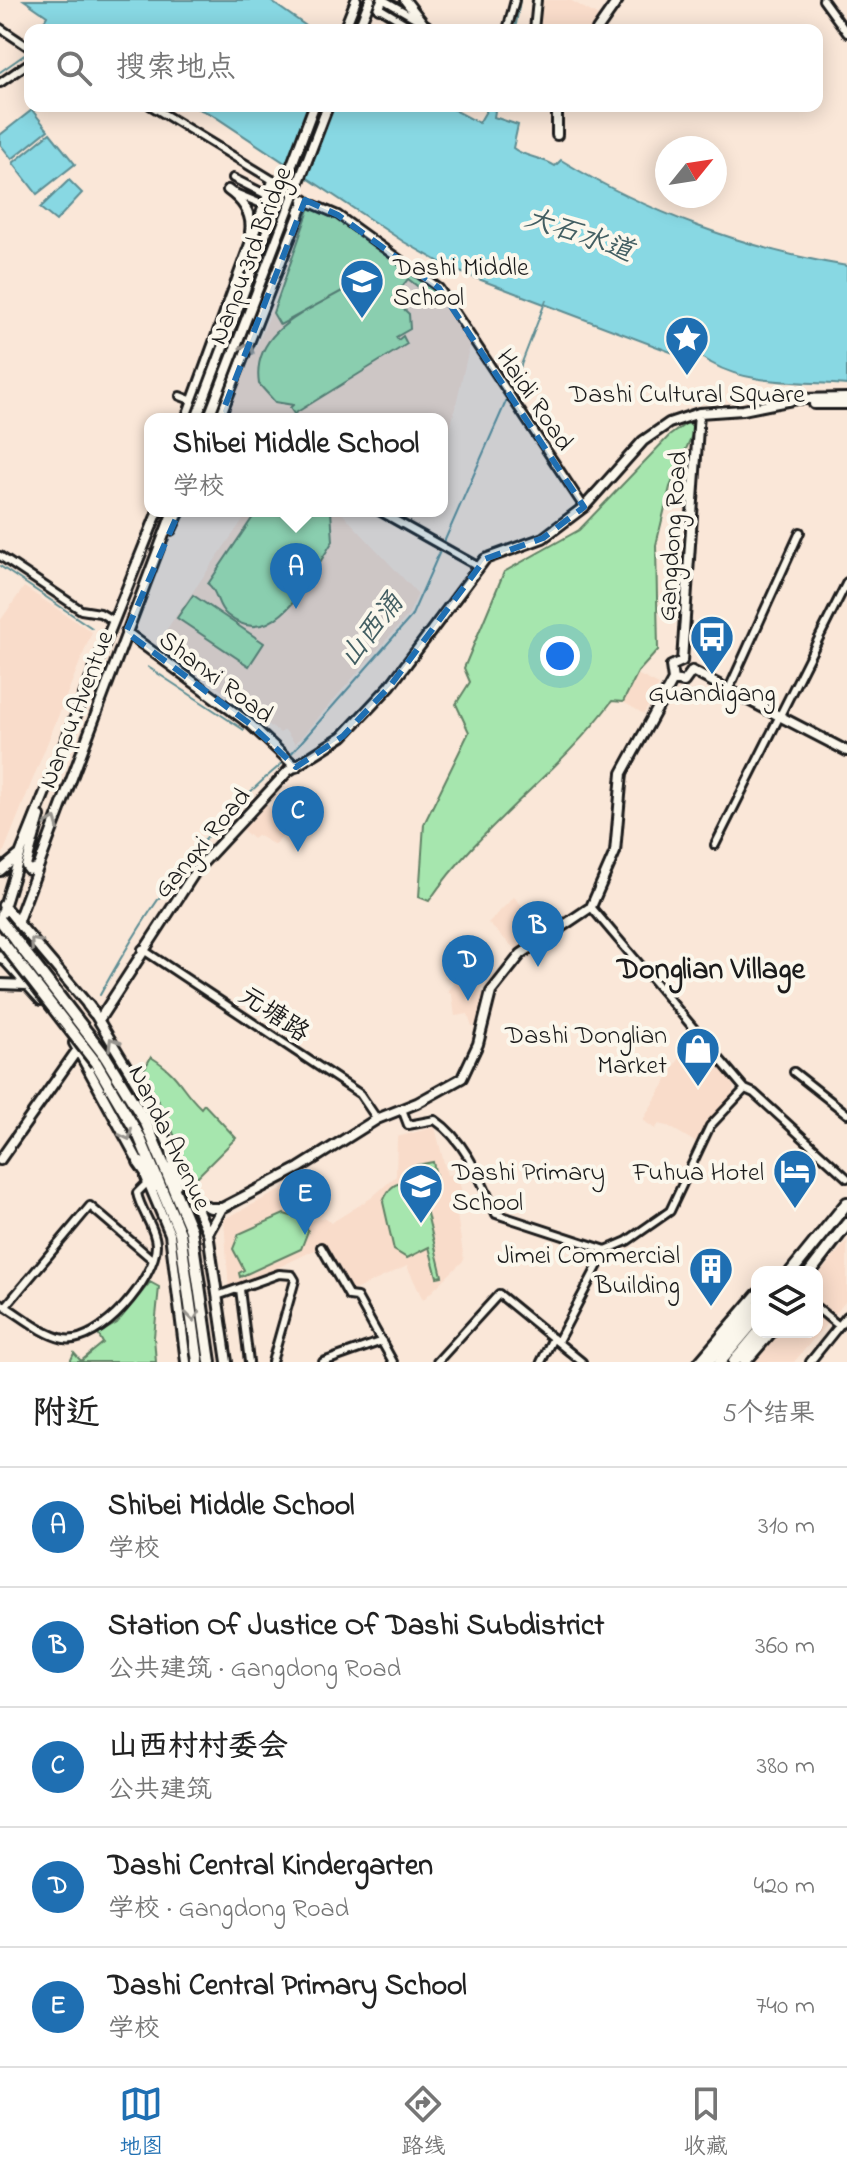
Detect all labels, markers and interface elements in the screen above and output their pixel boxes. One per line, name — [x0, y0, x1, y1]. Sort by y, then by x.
search box — [24, 24, 823, 112]
icon: search — [52, 46, 96, 90]
text: 搜索地点 — [116, 47, 236, 91]
north arrow — [655, 136, 727, 208]
street label: Nanpu 3rd Bridge — [200, 161, 303, 351]
water label: 大石水道 — [519, 199, 640, 275]
place label: Dashi Middle School — [392, 250, 529, 318]
school or university icon: Dashi Middle School — [338, 257, 386, 320]
place icon: Dashi Cultural Square — [663, 314, 711, 377]
one-way arrow — [238, 340, 255, 354]
street label: Haidi Road — [485, 342, 582, 460]
place label: Dashi Cultural Square — [568, 377, 805, 415]
popup — [144, 413, 448, 517]
text: Shibei Middle School — [173, 423, 419, 467]
street label: Gangdong Road — [649, 449, 699, 623]
text: 学校 — [173, 469, 225, 507]
pin: A — [270, 543, 322, 609]
water label: 山西涌 — [331, 585, 415, 677]
bus stop icon: Guandigang — [688, 613, 736, 676]
street label: Shanxi Road — [150, 623, 281, 735]
street label: Nanpu Aventue — [30, 625, 125, 795]
your location — [540, 636, 580, 676]
place label: Guandigang — [648, 676, 776, 714]
street label: Gangxi Road — [146, 780, 261, 908]
pin: C — [272, 786, 324, 852]
one-way arrow — [43, 817, 60, 831]
pin: B — [512, 901, 564, 967]
pin: D — [442, 935, 494, 1001]
one-way arrow — [30, 937, 44, 952]
district label: Donglian Village — [615, 949, 806, 994]
street label: 元塘路 — [230, 978, 316, 1053]
place label: Dashi Donglian Market — [504, 1018, 667, 1086]
shop icon: Dashi Donglian Market — [674, 1025, 722, 1088]
one-way arrow — [107, 1037, 123, 1052]
street label: Nanda Avenue — [117, 1059, 220, 1218]
one-way arrow — [117, 1127, 132, 1142]
hotel icon: Fuhua Hotel — [771, 1147, 819, 1210]
place label: Dashi Primary School — [451, 1155, 605, 1223]
place label: Fuhua Hotel — [632, 1155, 764, 1193]
school or university icon: Dashi Primary School — [397, 1162, 445, 1225]
pin: E — [279, 1169, 331, 1235]
place label: Jimei Commercial Building — [497, 1238, 680, 1306]
building icon: Jimei Commercial Building — [687, 1245, 735, 1308]
map controls — [751, 1266, 823, 1338]
button: layers — [751, 1266, 823, 1338]
one-way arrow — [184, 1310, 201, 1323]
text: 附近 — [32, 1390, 100, 1440]
text: 5个结果 — [722, 1396, 815, 1434]
text: Shibei Middle School — [108, 1485, 355, 1529]
text: A — [50, 1508, 66, 1546]
text: 310 m — [758, 1508, 815, 1546]
text: 学校 — [108, 1531, 160, 1569]
text: Station Of Justice Of Dashi Subdistrict — [108, 1605, 604, 1649]
text: B — [49, 1628, 67, 1666]
text: 360 m — [755, 1628, 815, 1666]
text: 公共建筑 · Gangdong Road — [108, 1651, 401, 1689]
text: 山西村村委会 — [108, 1726, 288, 1770]
text: C — [51, 1748, 65, 1786]
text: 380 m — [757, 1748, 815, 1786]
text: 公共建筑 — [108, 1772, 212, 1810]
text: Dashi Central Kindergarten — [108, 1845, 433, 1889]
text: D — [48, 1868, 68, 1906]
text: 420 m — [753, 1868, 815, 1906]
text: 学校 · Gangdong Road — [108, 1891, 349, 1929]
text: Dashi Central Primary School — [108, 1965, 467, 2009]
text: E — [50, 1988, 66, 2026]
text: 740 m — [756, 1988, 815, 2026]
text: 学校 — [108, 2011, 160, 2049]
tab: 地图 — [119, 2082, 163, 2164]
tab: 路线 — [401, 2082, 446, 2164]
tab: 收藏 — [684, 2082, 728, 2164]

